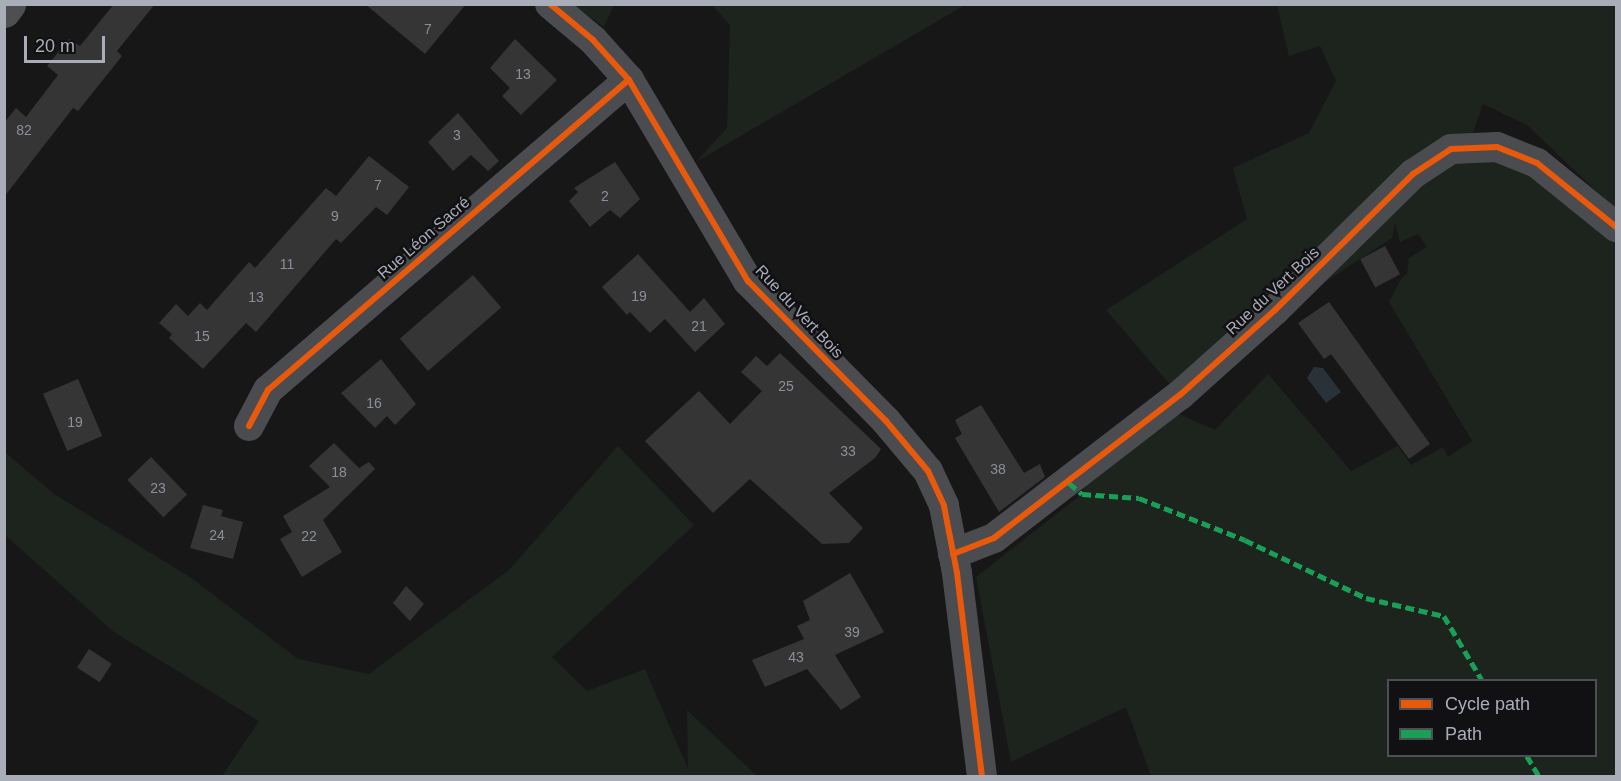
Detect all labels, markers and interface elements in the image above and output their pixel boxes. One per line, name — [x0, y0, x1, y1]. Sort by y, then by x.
house number: 7 — [424, 21, 432, 37]
scale bar — [27, 24, 108, 62]
text: 20 m — [35, 36, 75, 56]
house number: 13 — [515, 66, 531, 82]
house number: 82 — [16, 122, 32, 138]
house number: 3 — [453, 127, 461, 143]
house number: 7 — [374, 177, 382, 193]
house number: 2 — [601, 188, 609, 204]
street label: Rue Léon Sacré — [374, 193, 474, 283]
house number: 9 — [331, 208, 339, 224]
street label: Rue du Vert Bois — [1223, 243, 1323, 339]
house number: 11 — [280, 256, 294, 272]
street label: Rue du Vert Bois — [751, 262, 847, 362]
house number: 19 — [631, 288, 647, 304]
house number: 13 — [248, 289, 264, 305]
house number: 21 — [691, 318, 707, 334]
house number: 15 — [194, 328, 210, 344]
house number: 25 — [778, 378, 794, 394]
house number: 16 — [366, 395, 382, 411]
house number: 19 — [67, 414, 83, 430]
house number: 33 — [840, 443, 856, 459]
house number: 38 — [990, 461, 1006, 477]
house number: 18 — [331, 464, 347, 480]
house number: 23 — [150, 480, 166, 496]
house number: 24 — [209, 527, 225, 543]
house number: 22 — [301, 528, 317, 544]
house number: 39 — [844, 624, 860, 640]
house number: 43 — [788, 649, 804, 665]
legend — [1387, 679, 1597, 757]
text: Cycle path — [1445, 694, 1530, 714]
text: Path — [1445, 724, 1482, 744]

